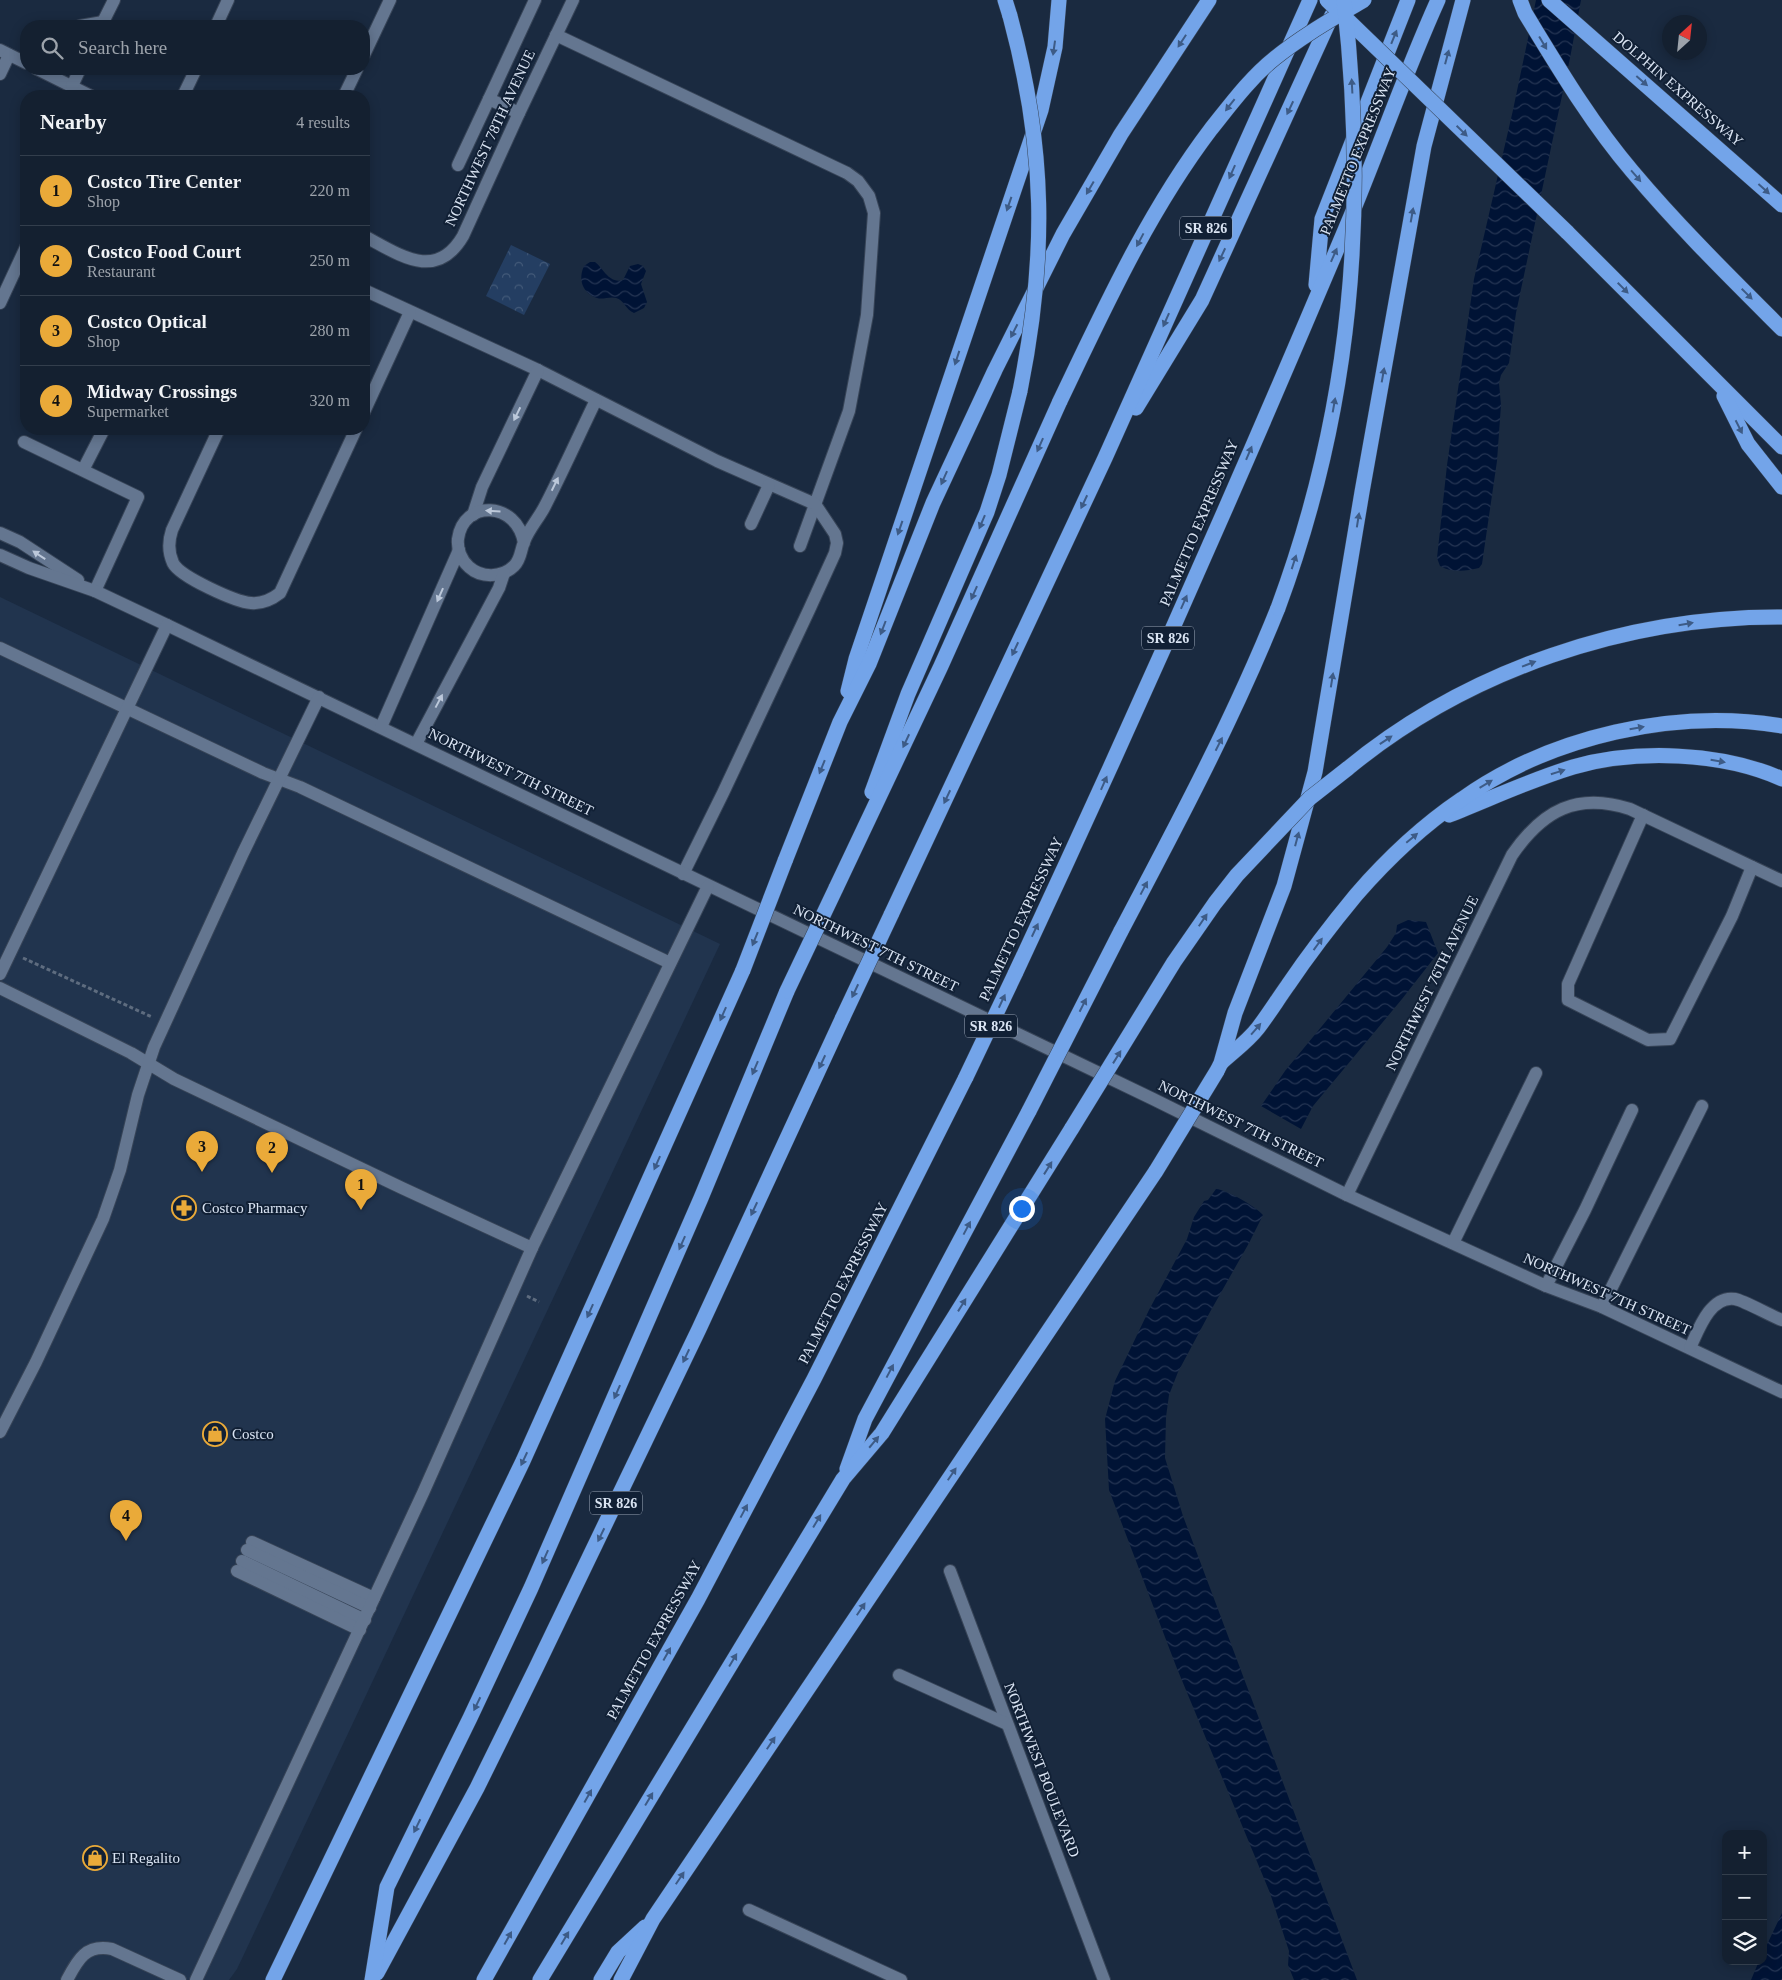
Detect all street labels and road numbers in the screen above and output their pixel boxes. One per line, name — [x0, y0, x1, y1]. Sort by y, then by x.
street label: DOLPHIN EXPRESSWAY — [1610, 28, 1746, 150]
street label: NORTHWEST 78TH AVENUE — [442, 47, 538, 229]
street label: PALMETTO EXPRESSWAY — [1317, 65, 1399, 237]
road number: SR 826 — [1180, 217, 1232, 240]
street label: PALMETTO EXPRESSWAY — [1157, 437, 1241, 609]
road number: SR 826 — [1142, 626, 1194, 650]
street label: NORTHWEST 7TH STREET — [426, 725, 596, 819]
street label: PALMETTO EXPRESSWAY — [976, 834, 1066, 1004]
street label: NORTHWEST 76TH AVENUE — [1383, 893, 1481, 1073]
street label: NORTHWEST 7TH STREET — [791, 901, 961, 995]
road number: SR 826 — [965, 1014, 1017, 1038]
street label: NORTHWEST 7TH STREET — [1156, 1077, 1326, 1171]
street label: PALMETTO EXPRESSWAY — [795, 1199, 891, 1366]
street label: NORTHWEST 7TH STREET — [1521, 1250, 1693, 1338]
road number: SR 826 — [590, 1492, 642, 1515]
street label: PALMETTO EXPRESSWAY — [604, 1558, 704, 1722]
street label: NORTHWEST BOULEVARD — [1001, 1680, 1083, 1860]

